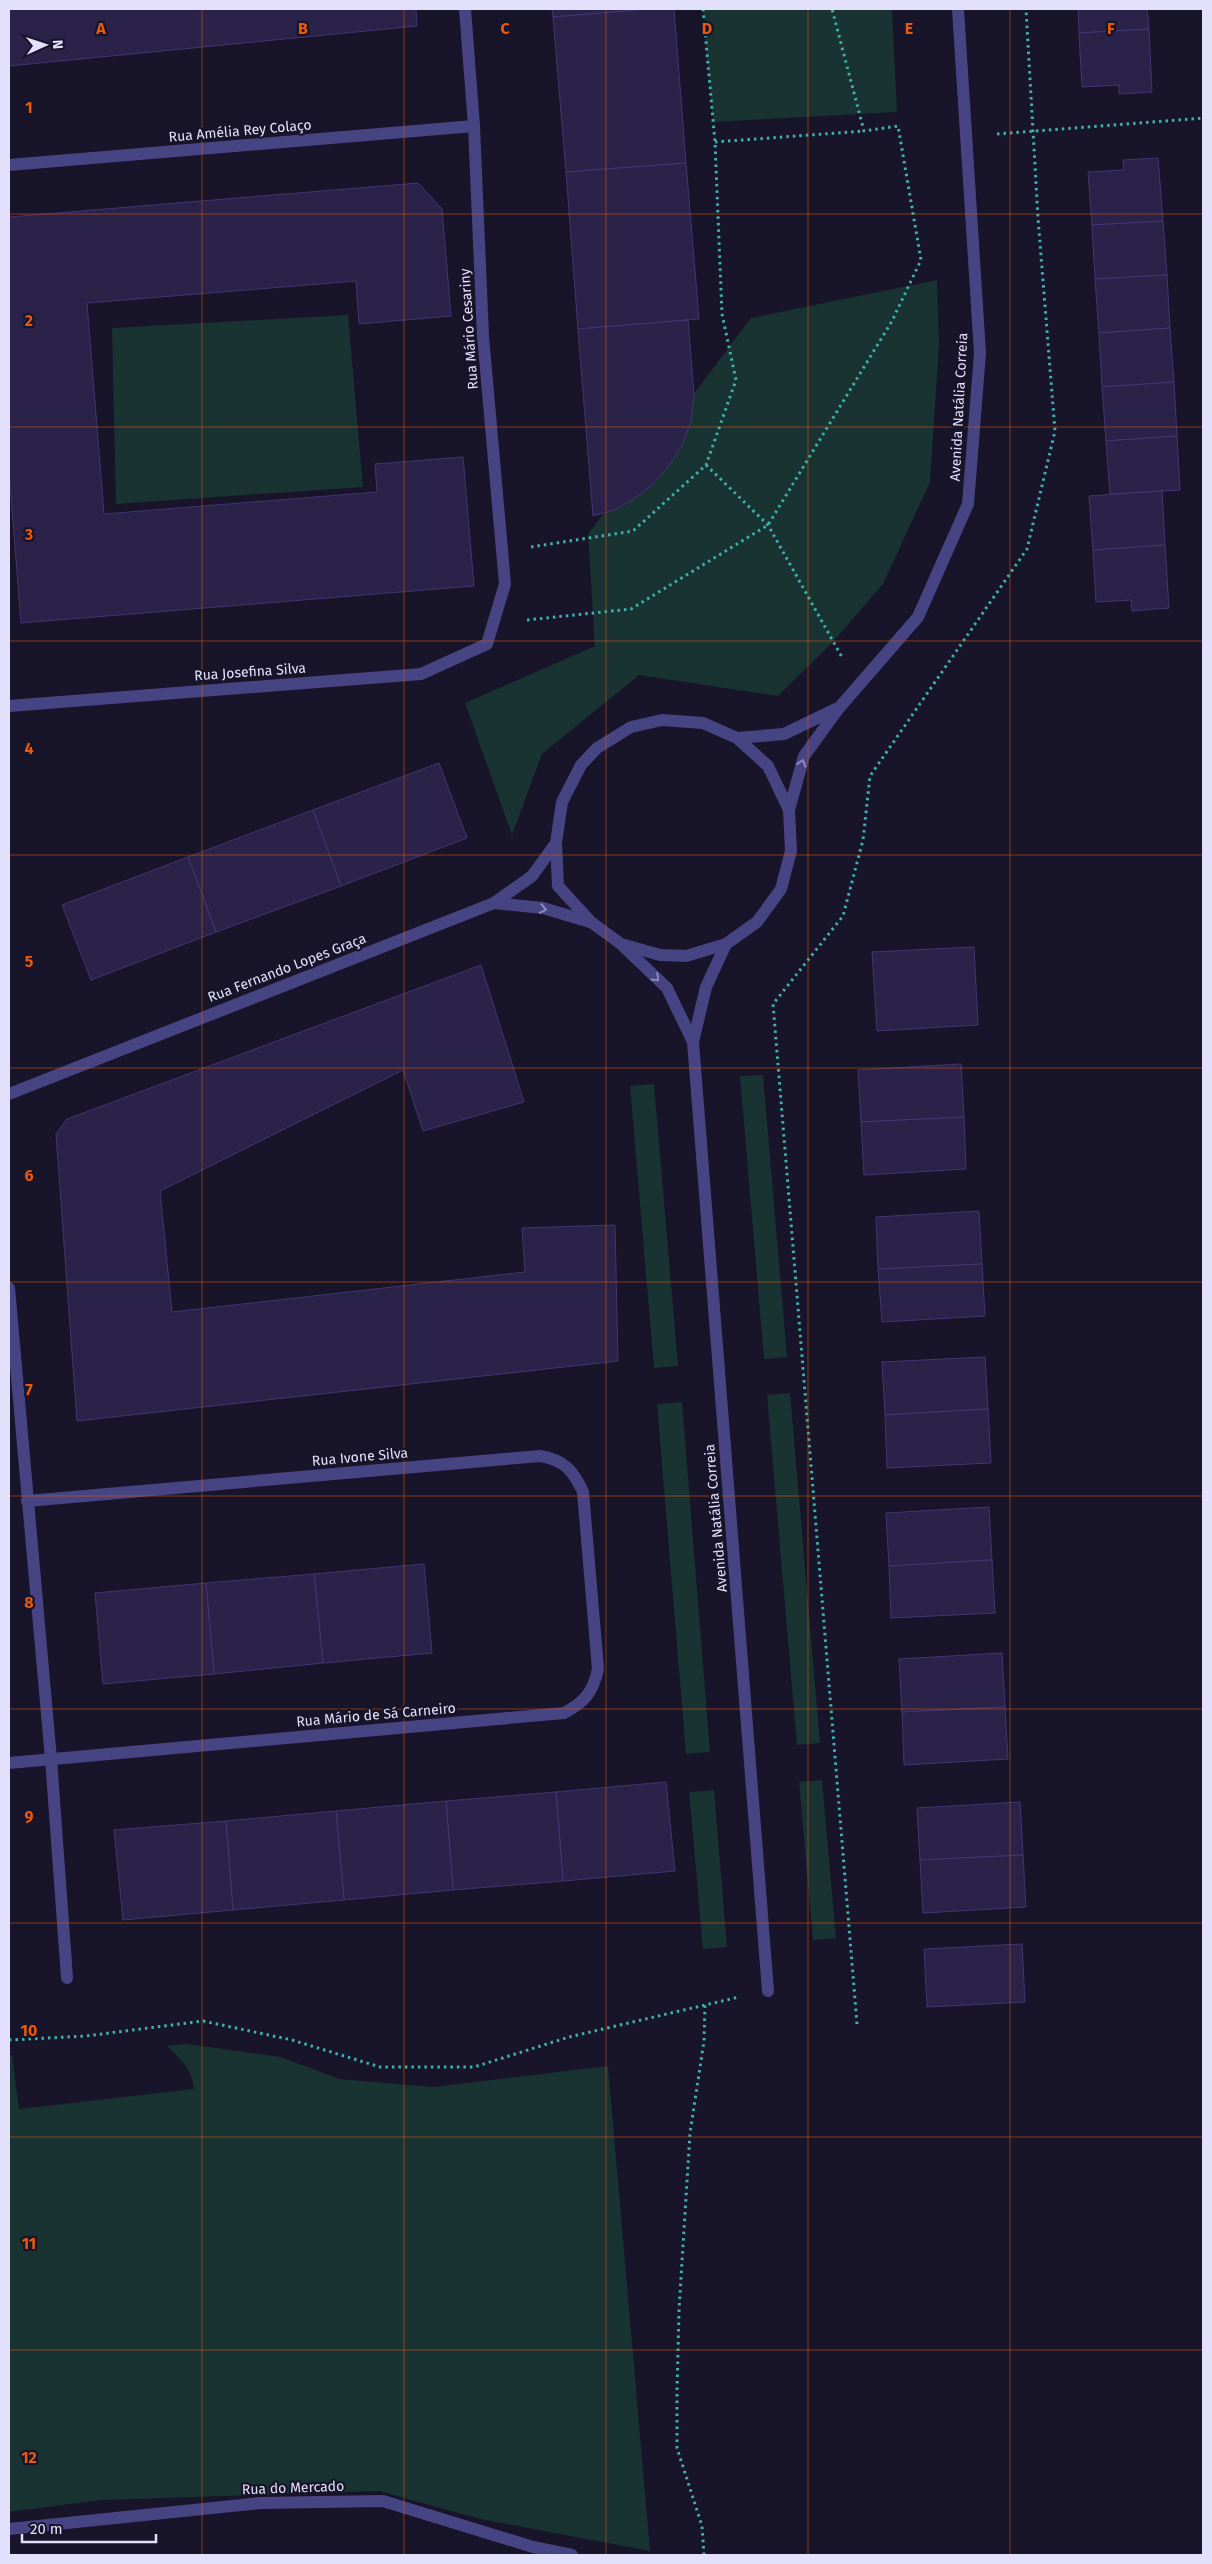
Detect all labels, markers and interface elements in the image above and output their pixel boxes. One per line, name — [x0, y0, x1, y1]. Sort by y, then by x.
text: A — [95, 19, 106, 38]
text: B — [298, 19, 308, 38]
text: C — [500, 19, 510, 38]
text: D — [702, 19, 712, 38]
text: E — [905, 19, 913, 38]
text: F — [1107, 19, 1115, 38]
north arrow — [20, 20, 70, 70]
text: N — [49, 39, 66, 49]
text: 1 — [25, 98, 33, 117]
street label: Rua Amélia Rey Colaço — [168, 116, 312, 146]
street label: Rua Mário Cesariny — [456, 268, 482, 390]
text: 2 — [25, 311, 33, 330]
street label: Avenida Natália Correia — [947, 332, 971, 482]
text: 3 — [24, 525, 33, 544]
street label: Rua Josefina Silva — [194, 660, 306, 684]
text: 4 — [24, 739, 34, 758]
one-way arrow — [797, 759, 807, 768]
one-way arrow — [538, 903, 547, 914]
street label: Rua Fernando Lopes Graça — [205, 930, 369, 1006]
text: 5 — [25, 952, 34, 971]
one-way arrow — [651, 972, 660, 981]
text: 6 — [24, 1166, 34, 1185]
text: 7 — [25, 1380, 33, 1399]
street label: Avenida Natália Correia — [701, 1443, 731, 1593]
street label: Rua Ivone Silva — [311, 1444, 409, 1470]
text: 8 — [24, 1593, 34, 1612]
street label: Rua Mário de Sá Carneiro — [296, 1700, 456, 1730]
text: 9 — [25, 1807, 34, 1826]
text: 10 — [21, 2021, 37, 2040]
text: 11 — [22, 2234, 36, 2253]
text: 12 — [21, 2448, 37, 2467]
street label: Rua do Mercado — [242, 2478, 344, 2498]
scale bar — [22, 2512, 156, 2544]
text: 20 m — [30, 2520, 63, 2538]

